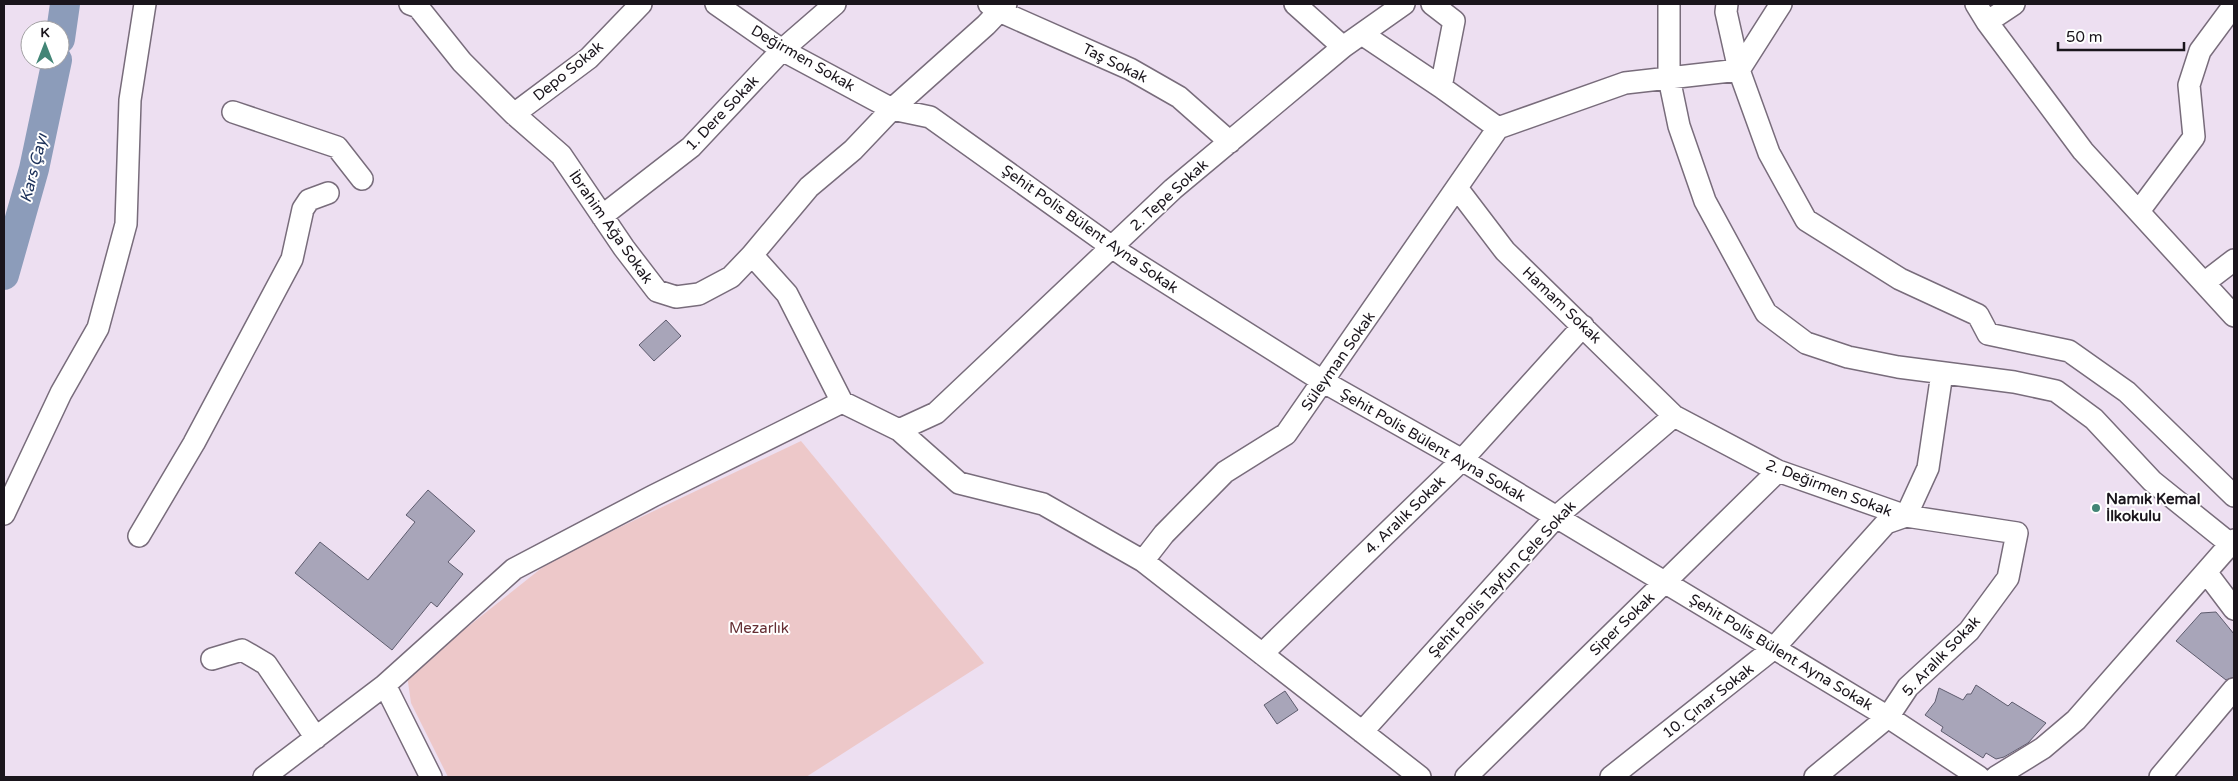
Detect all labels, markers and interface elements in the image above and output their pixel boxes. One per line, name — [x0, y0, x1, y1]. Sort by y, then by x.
north arrow — [20, 20, 70, 70]
scale bar — [2058, 20, 2184, 52]
street label: Değirmen Sokak — [748, 21, 858, 95]
text: K — [40, 24, 50, 41]
text: 50 m — [2066, 28, 2103, 46]
street label: Depo Sokak — [529, 37, 607, 105]
street label: Taş Sokak — [1079, 39, 1151, 87]
street label: 1. Dere Sokak — [682, 72, 762, 154]
water label: Kars Çayı — [16, 131, 52, 205]
street label: 2. Tepe Sokak — [1126, 155, 1212, 235]
street label: Şehit Polis Bülent Ayna Sokak — [998, 161, 1182, 297]
street label: İbrahim Ağa Sokak — [565, 167, 657, 287]
street label: Hamam Sokak — [1519, 263, 1605, 347]
street label: Süleyman Sokak — [1297, 308, 1379, 414]
street label: Şehit Polis Bülent Ayna Sokak — [1337, 384, 1529, 506]
street label: 2. Değirmen Sokak — [1763, 456, 1895, 520]
street label: 4. Aralık Sokak — [1361, 472, 1449, 558]
place label: Namık Kemal İlkokulu — [2106, 490, 2201, 525]
street label: Şehit Polis Tayfun Çele Sokak — [1425, 497, 1579, 661]
marker: Namık Kemal İlkokulu — [2090, 502, 2102, 514]
street label: Siper Sokak — [1586, 589, 1658, 659]
street label: Şehit Polis Bülent Ayna Sokak — [1686, 590, 1876, 714]
street label: 5. Aralık Sokak — [1898, 612, 1984, 700]
park label: Mezarlık — [729, 619, 789, 637]
street label: 10. Çınar Sokak — [1659, 660, 1757, 742]

